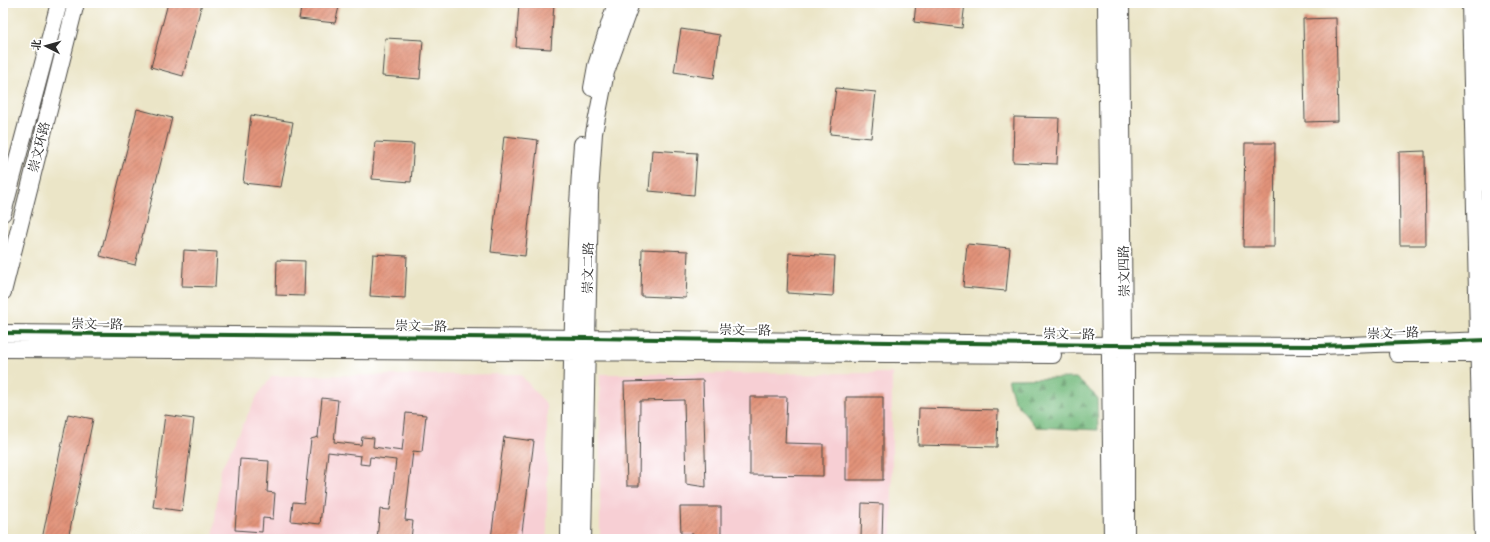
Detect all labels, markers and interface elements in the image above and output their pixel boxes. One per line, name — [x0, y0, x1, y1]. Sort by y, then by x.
north arrow — [26, 26, 66, 66]
text: 北 — [28, 39, 45, 51]
street label: 崇文环路 — [23, 119, 55, 175]
street label: 崇文二路 — [578, 242, 598, 294]
street label: 崇文四路 — [1114, 245, 1134, 297]
street label: 崇文一路 — [71, 314, 123, 334]
street label: 崇文一路 — [395, 316, 447, 336]
street label: 崇文一路 — [719, 320, 771, 340]
street label: 崇文一路 — [1367, 323, 1419, 343]
street label: 崇文一路 — [1043, 324, 1095, 344]

